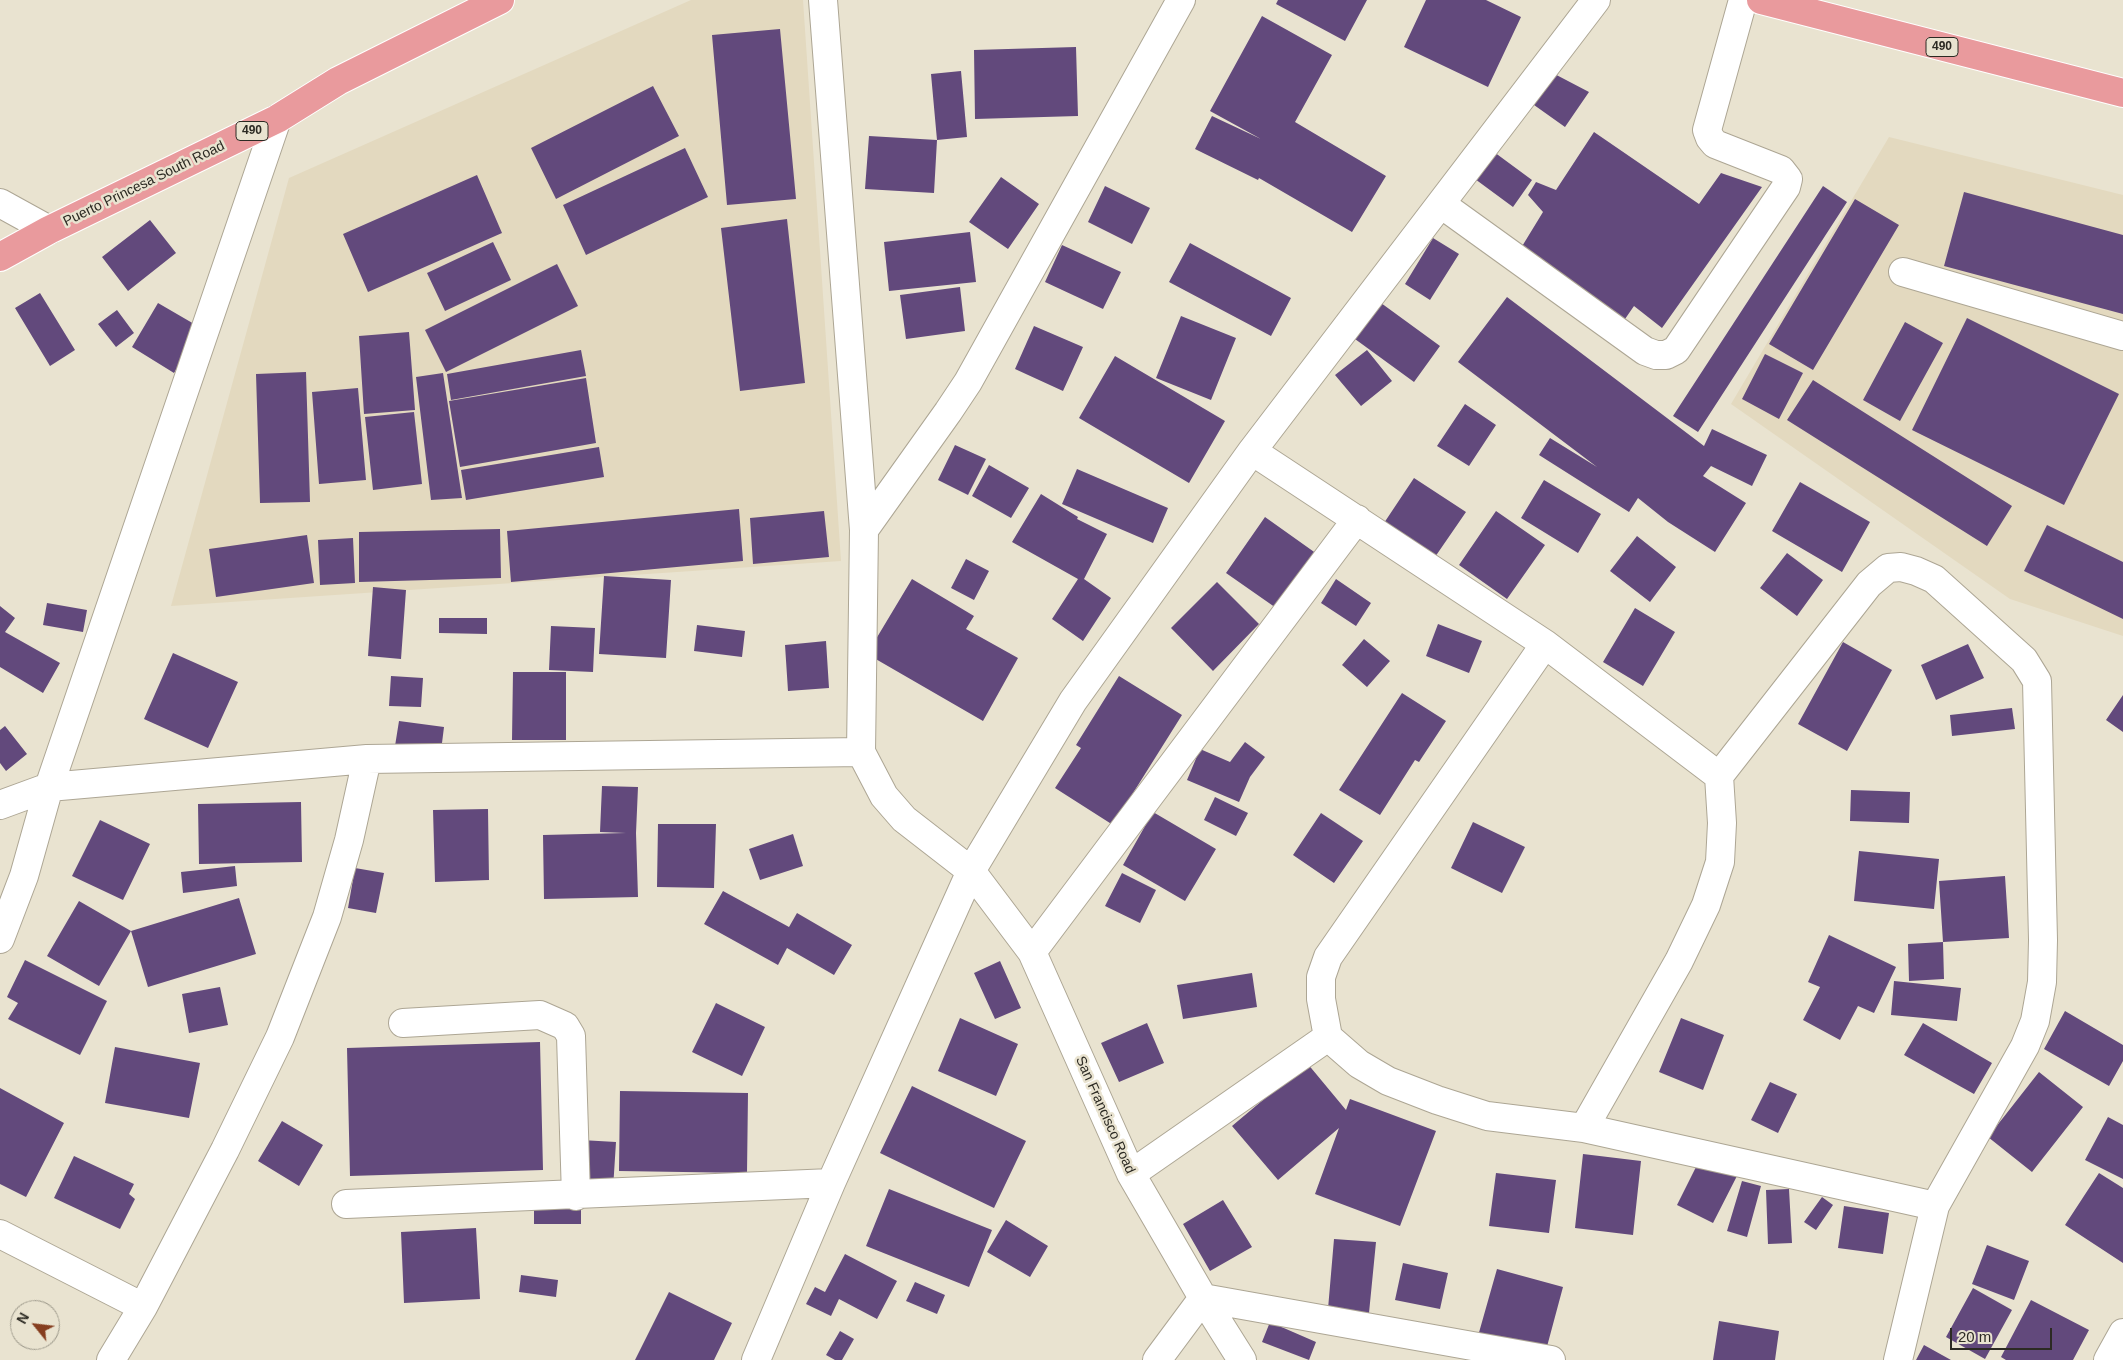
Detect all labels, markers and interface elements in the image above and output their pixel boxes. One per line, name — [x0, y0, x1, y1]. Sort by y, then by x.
road number: 490 — [1926, 38, 1958, 56]
road number: 490 — [236, 122, 268, 140]
street label: Puerto Princesa South Road — [61, 138, 227, 230]
street label: San Francisco Road — [1072, 1054, 1138, 1176]
north arrow — [10, 1300, 60, 1350]
text: N — [13, 1310, 32, 1327]
scale bar — [1953, 1318, 2056, 1350]
text: 20 m — [1958, 1328, 1991, 1345]

